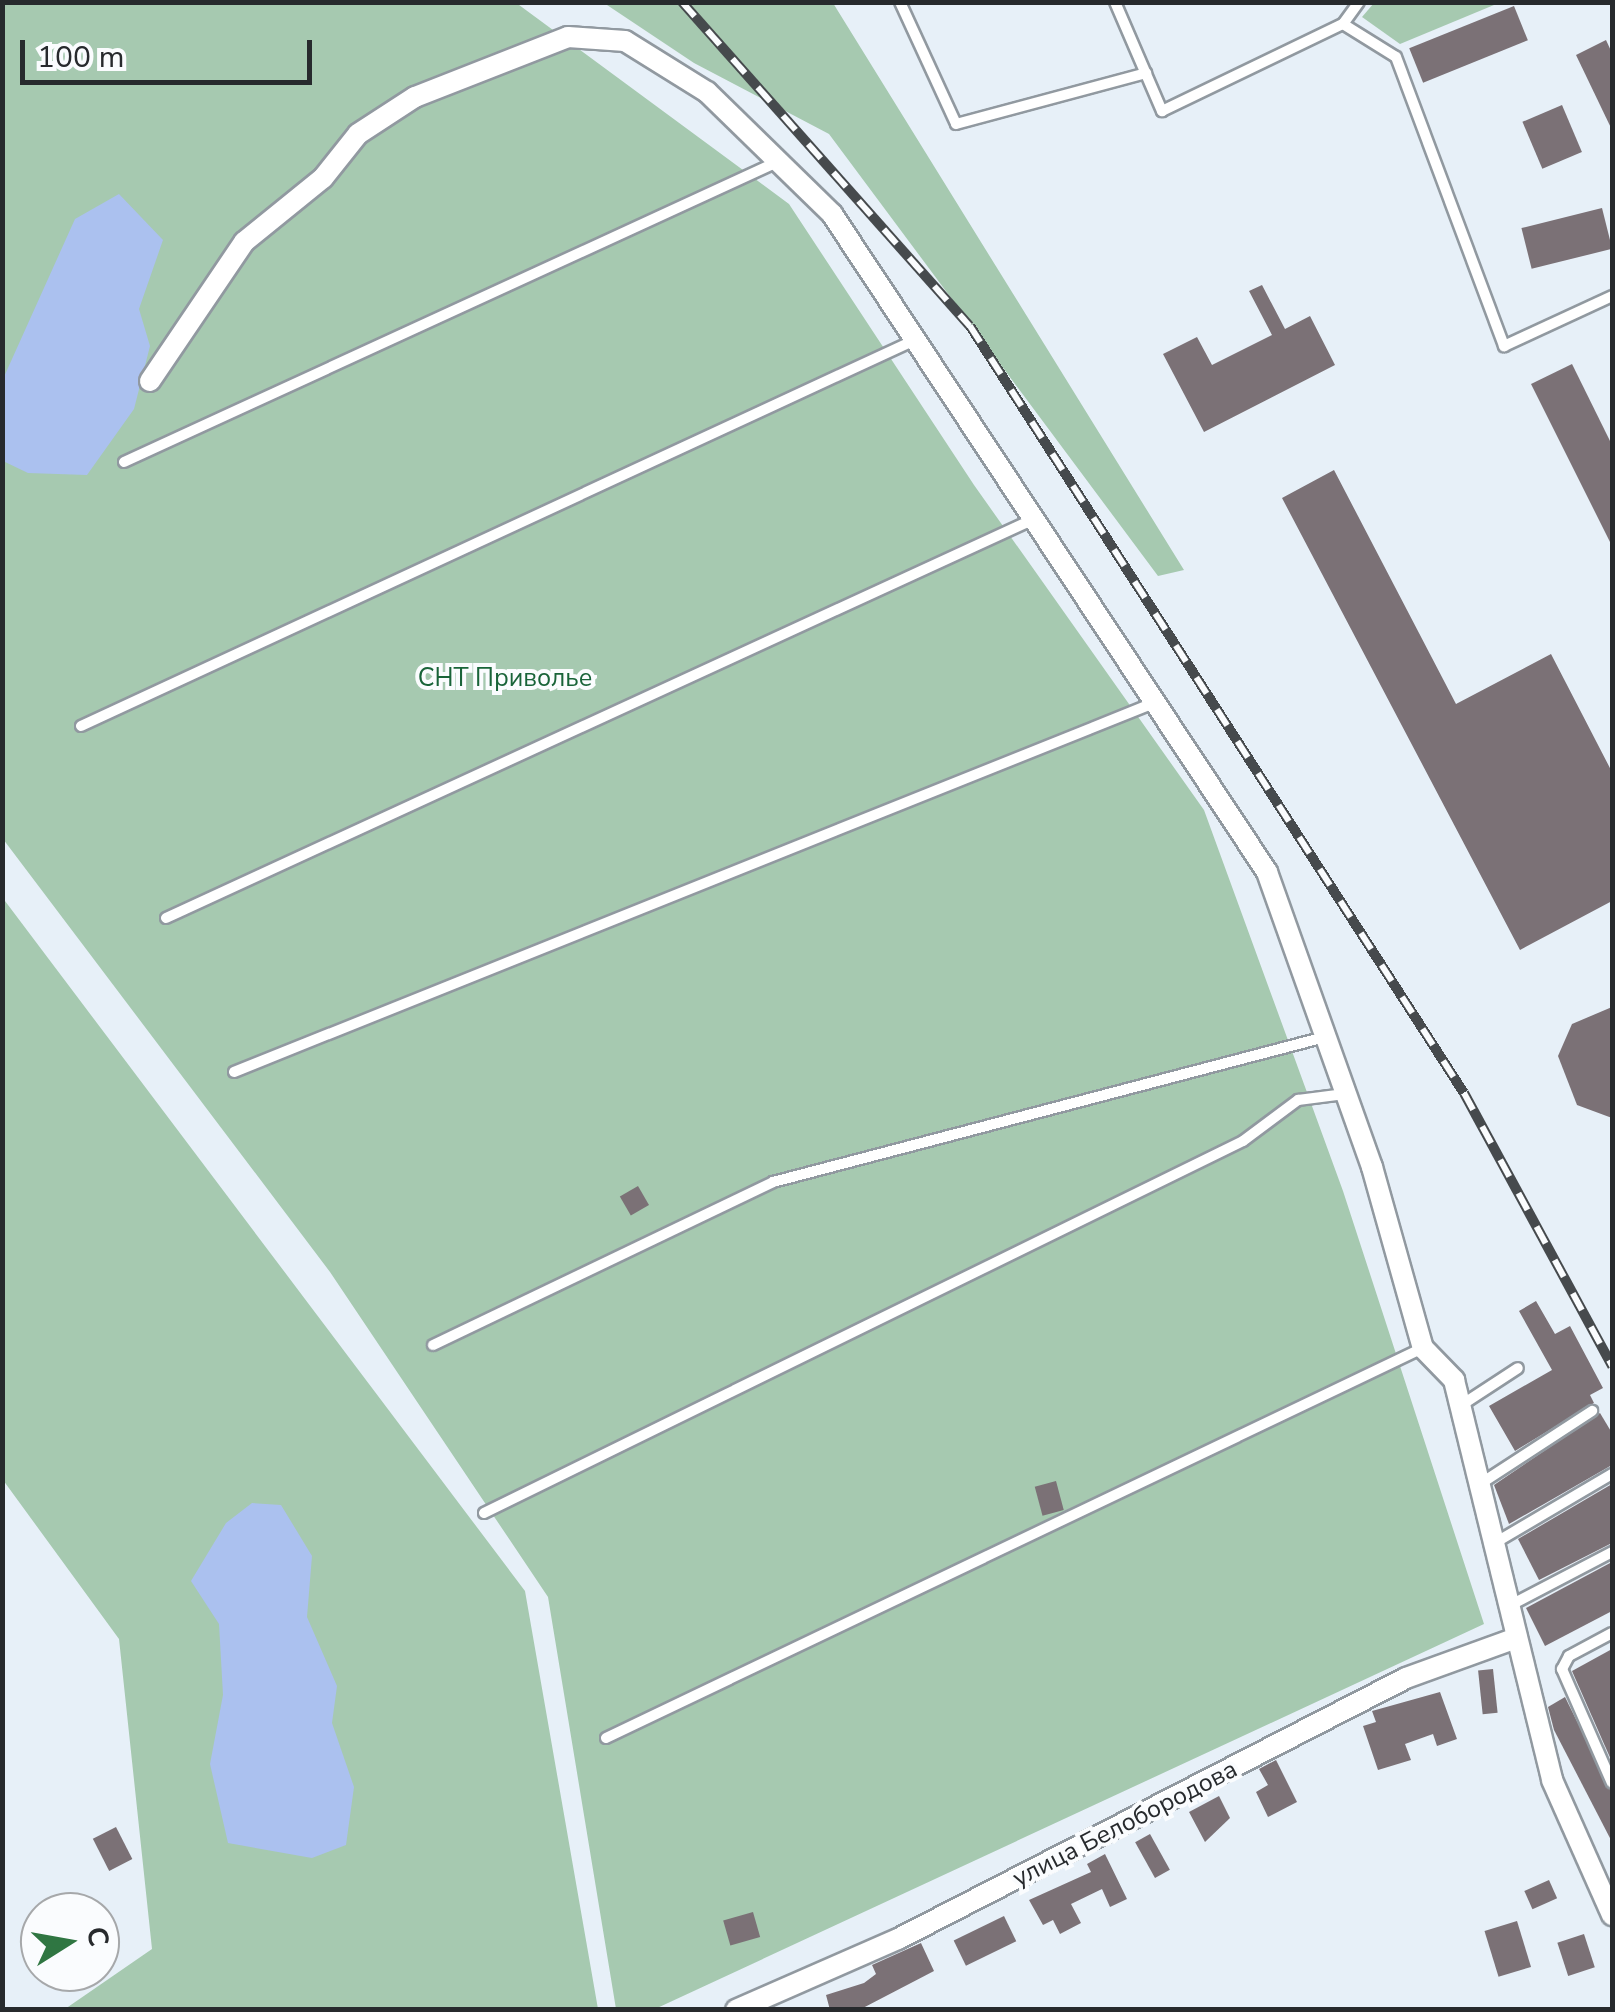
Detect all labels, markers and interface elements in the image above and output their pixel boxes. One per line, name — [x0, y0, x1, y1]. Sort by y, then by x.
scale bar — [25, 20, 318, 82]
text: 100 m — [37, 37, 124, 78]
park label: СНТ Приволье — [418, 663, 592, 693]
street label: улица Белобородова — [1008, 1754, 1242, 1894]
north arrow — [20, 1892, 120, 1992]
text: С — [77, 1924, 118, 1950]

